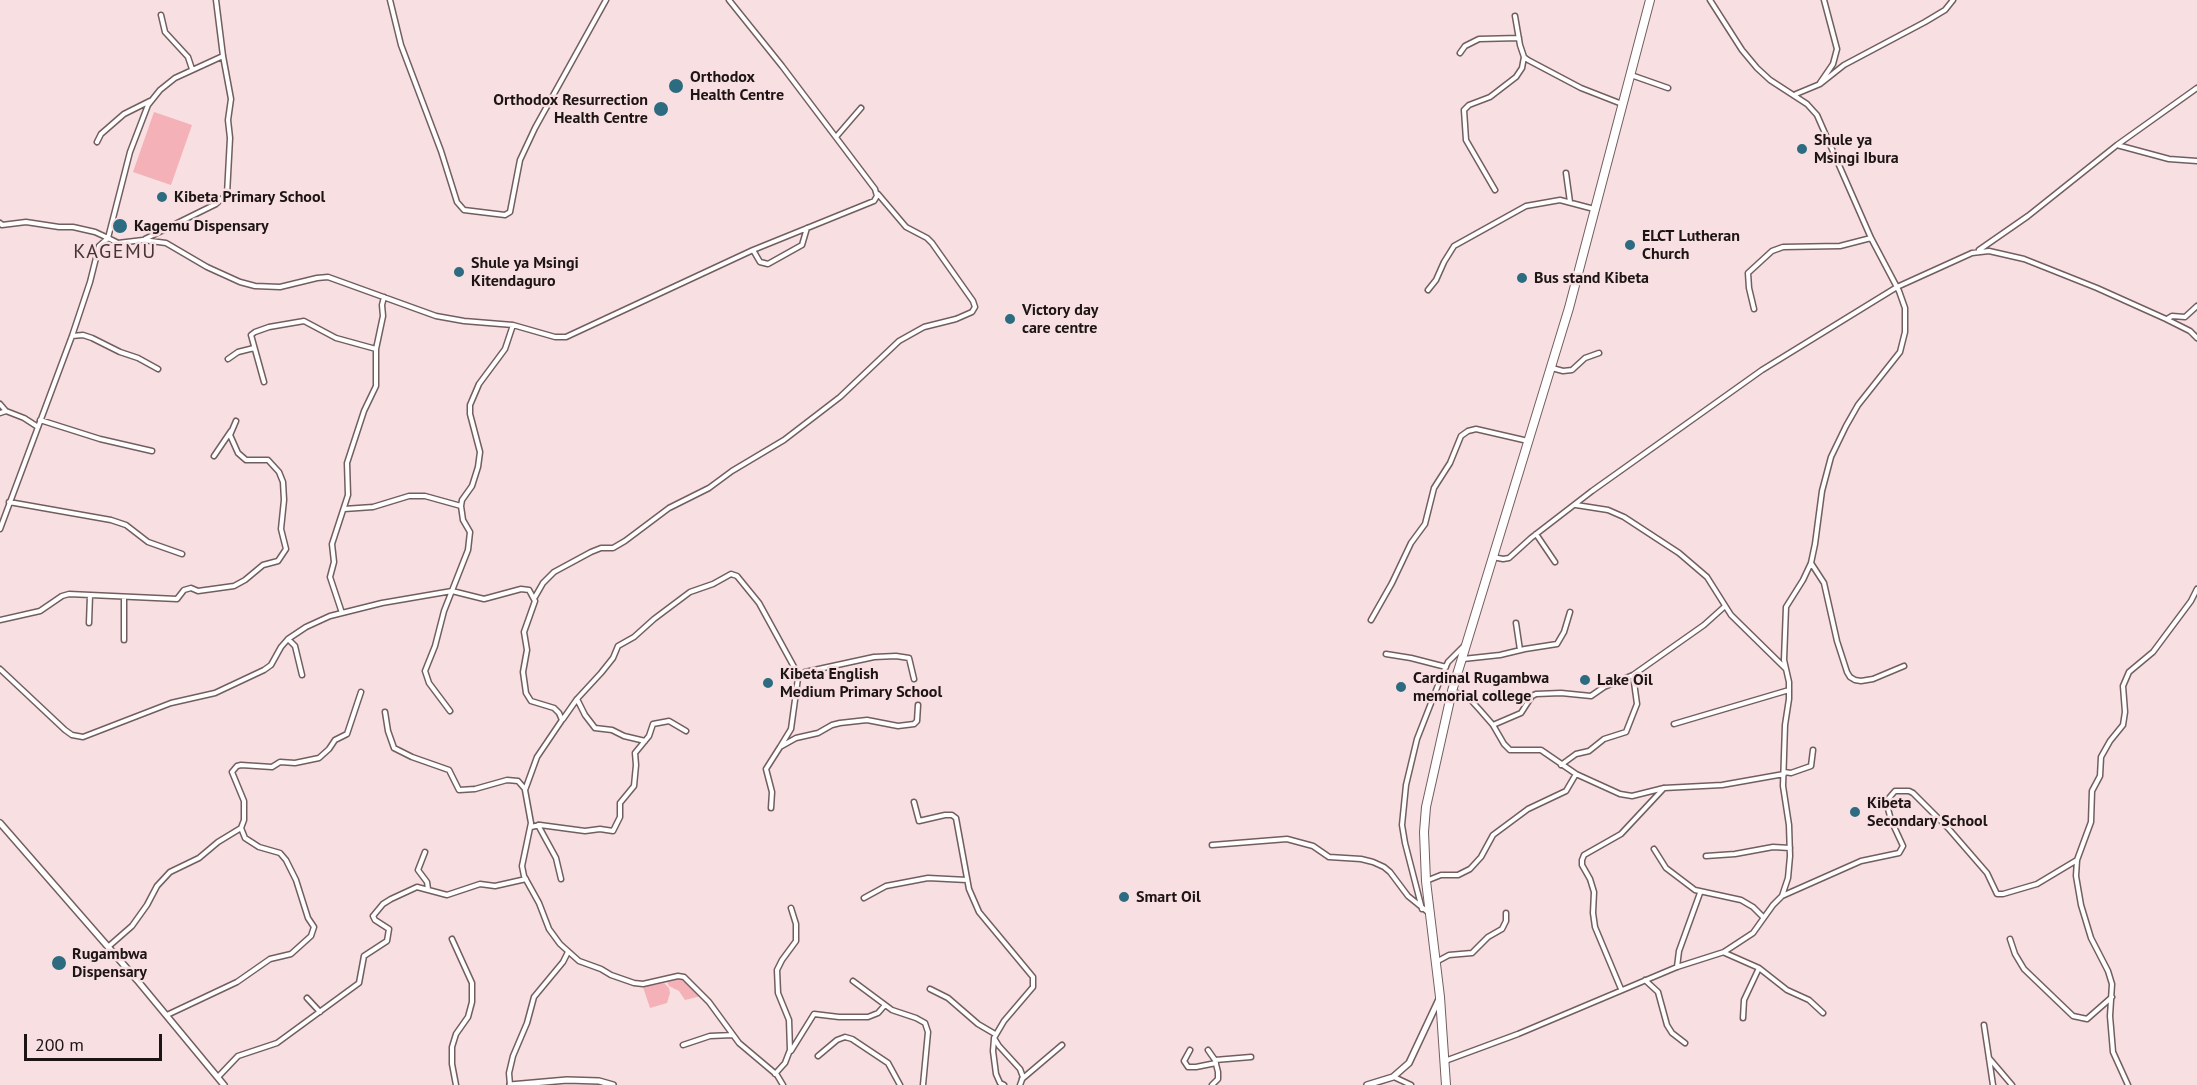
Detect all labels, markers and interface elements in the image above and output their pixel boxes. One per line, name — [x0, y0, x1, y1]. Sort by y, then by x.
place label: Orthodox Health Centre — [690, 67, 784, 105]
marker: Orthodox Health Centre — [667, 77, 685, 95]
place label: Orthodox Resurrection Health Centre — [493, 90, 648, 128]
marker: Orthodox Resurrection Health Centre — [652, 100, 670, 118]
place label: Shule ya Msingi Ibura — [1814, 130, 1899, 168]
marker: Shule ya Msingi Ibura — [1795, 142, 1809, 156]
place label: Kibeta Primary School — [174, 187, 325, 207]
marker: Kibeta Primary School — [155, 190, 169, 204]
place label: Kagemu Dispensary — [134, 216, 269, 236]
marker: Kagemu Dispensary — [111, 217, 129, 235]
place label: ELCT Lutheran Church — [1642, 226, 1740, 264]
marker: ELCT Lutheran Church — [1623, 238, 1637, 252]
district label: KAGEMU — [73, 240, 157, 264]
place label: Shule ya Msingi Kitendaguro — [471, 253, 579, 291]
marker: Shule ya Msingi Kitendaguro — [452, 265, 466, 279]
place label: Bus stand Kibeta — [1534, 268, 1649, 288]
marker: Bus stand Kibeta — [1515, 271, 1529, 285]
place label: Victory day care centre — [1022, 300, 1098, 338]
marker: Victory day care centre — [1003, 312, 1017, 326]
place label: Kibeta English Medium Primary School — [780, 664, 942, 702]
place label: Cardinal Rugambwa memorial college — [1413, 668, 1549, 706]
place label: Lake Oil — [1597, 670, 1653, 690]
marker: Lake Oil — [1578, 673, 1592, 687]
marker: Kibeta English Medium Primary School — [761, 676, 775, 690]
marker: Cardinal Rugambwa memorial college — [1394, 680, 1408, 694]
place label: Kibeta Secondary School — [1867, 793, 1987, 831]
marker: Kibeta Secondary School — [1848, 805, 1862, 819]
place label: Smart Oil — [1136, 887, 1201, 907]
marker: Smart Oil — [1117, 890, 1131, 904]
place label: Rugambwa Dispensary — [72, 944, 148, 982]
marker: Rugambwa Dispensary — [50, 954, 68, 972]
scale bar — [27, 1022, 165, 1060]
text: 200 m — [35, 1033, 84, 1056]

